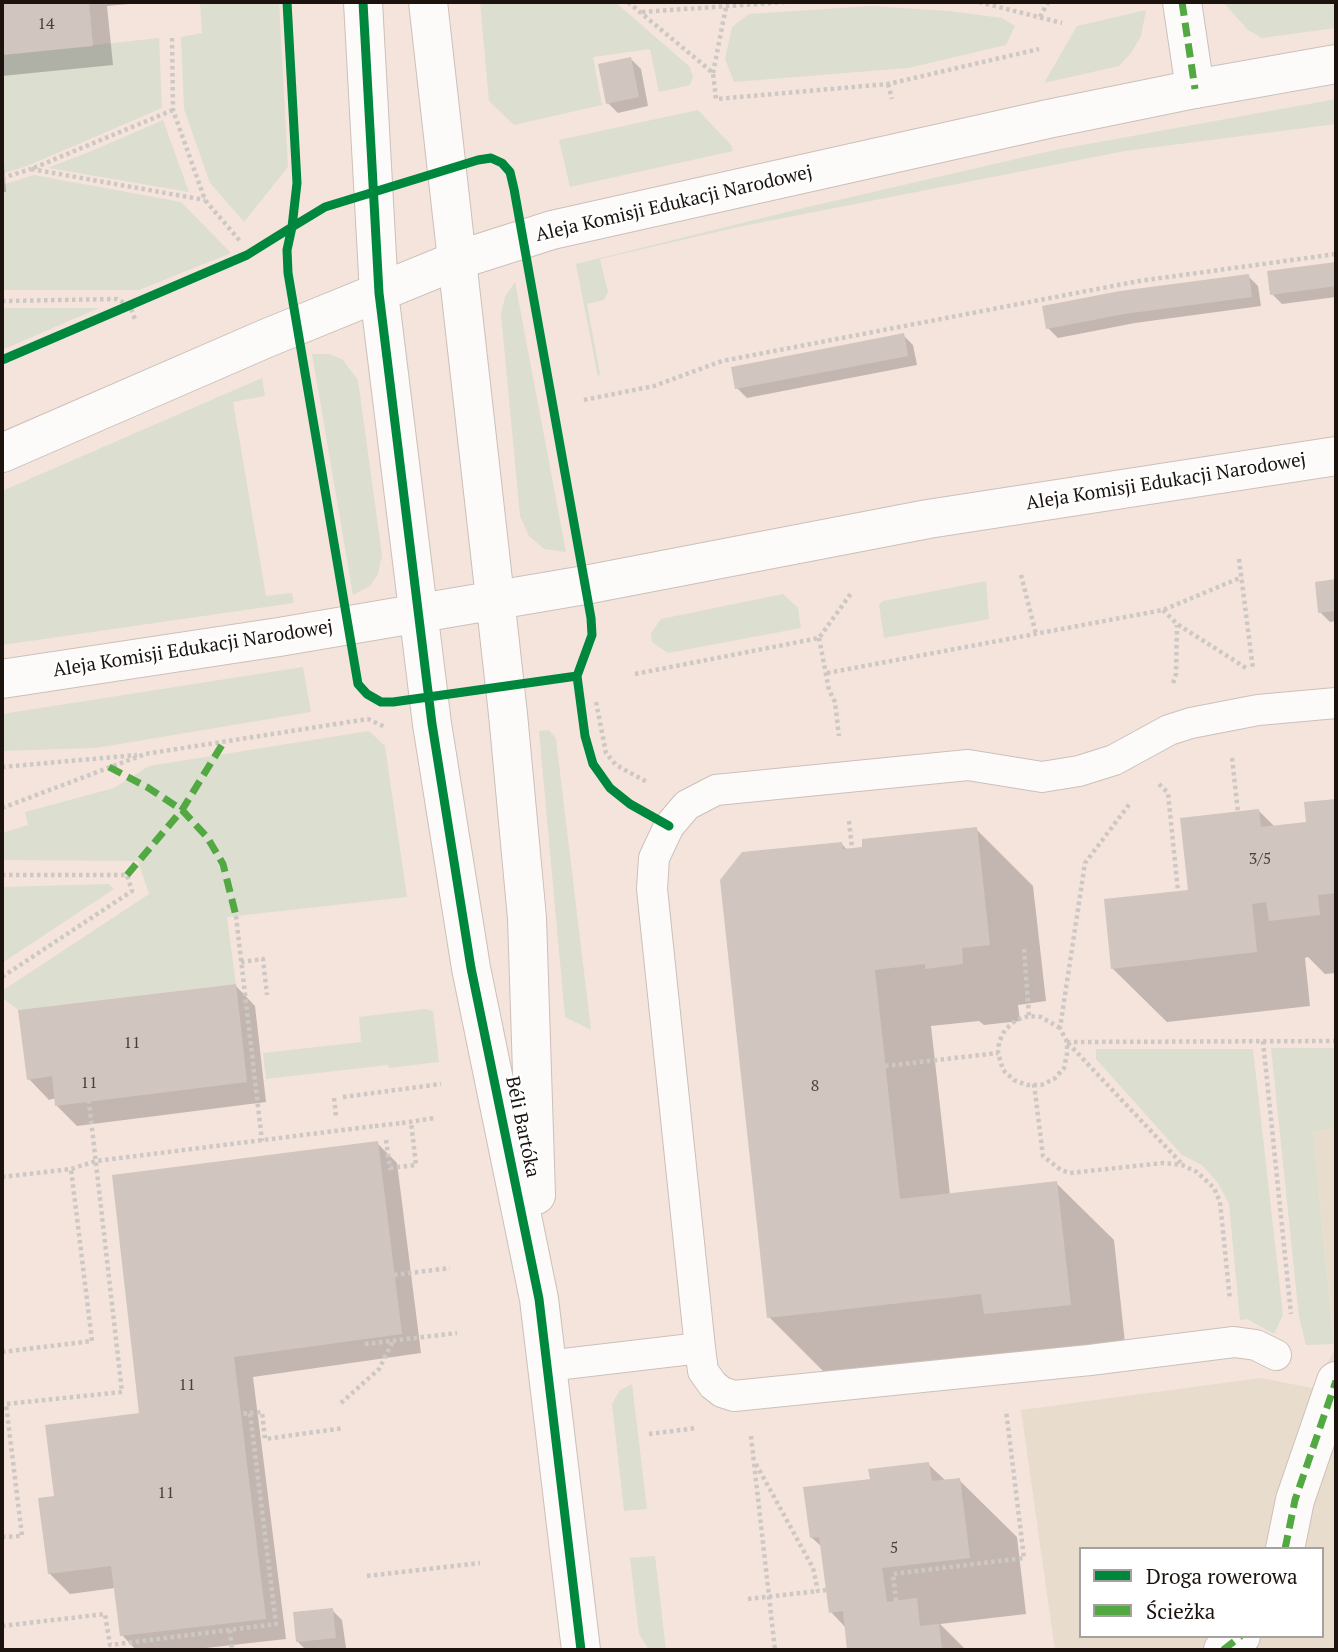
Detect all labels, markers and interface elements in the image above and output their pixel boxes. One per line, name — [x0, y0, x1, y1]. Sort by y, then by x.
house number: 14 — [37, 14, 55, 34]
street label: Aleja Komisji Edukacji Narodowej — [533, 161, 815, 247]
street label: Aleja Komisji Edukacji Narodowej — [1024, 449, 1308, 515]
street label: Aleja Komisji Edukacji Narodowej — [51, 616, 335, 682]
house number: 3/5 — [1249, 849, 1271, 869]
house number: 11 — [123, 1033, 141, 1053]
house number: 11 — [80, 1073, 98, 1093]
street label: Béli Bartóka — [500, 1074, 544, 1180]
house number: 8 — [811, 1076, 819, 1096]
house number: 11 — [178, 1375, 196, 1395]
house number: 11 — [157, 1483, 175, 1503]
house number: 5 — [890, 1538, 898, 1558]
legend — [1079, 1547, 1324, 1638]
text: Droga rowerowa — [1146, 1562, 1298, 1590]
text: Ścieżka — [1146, 1597, 1215, 1625]

